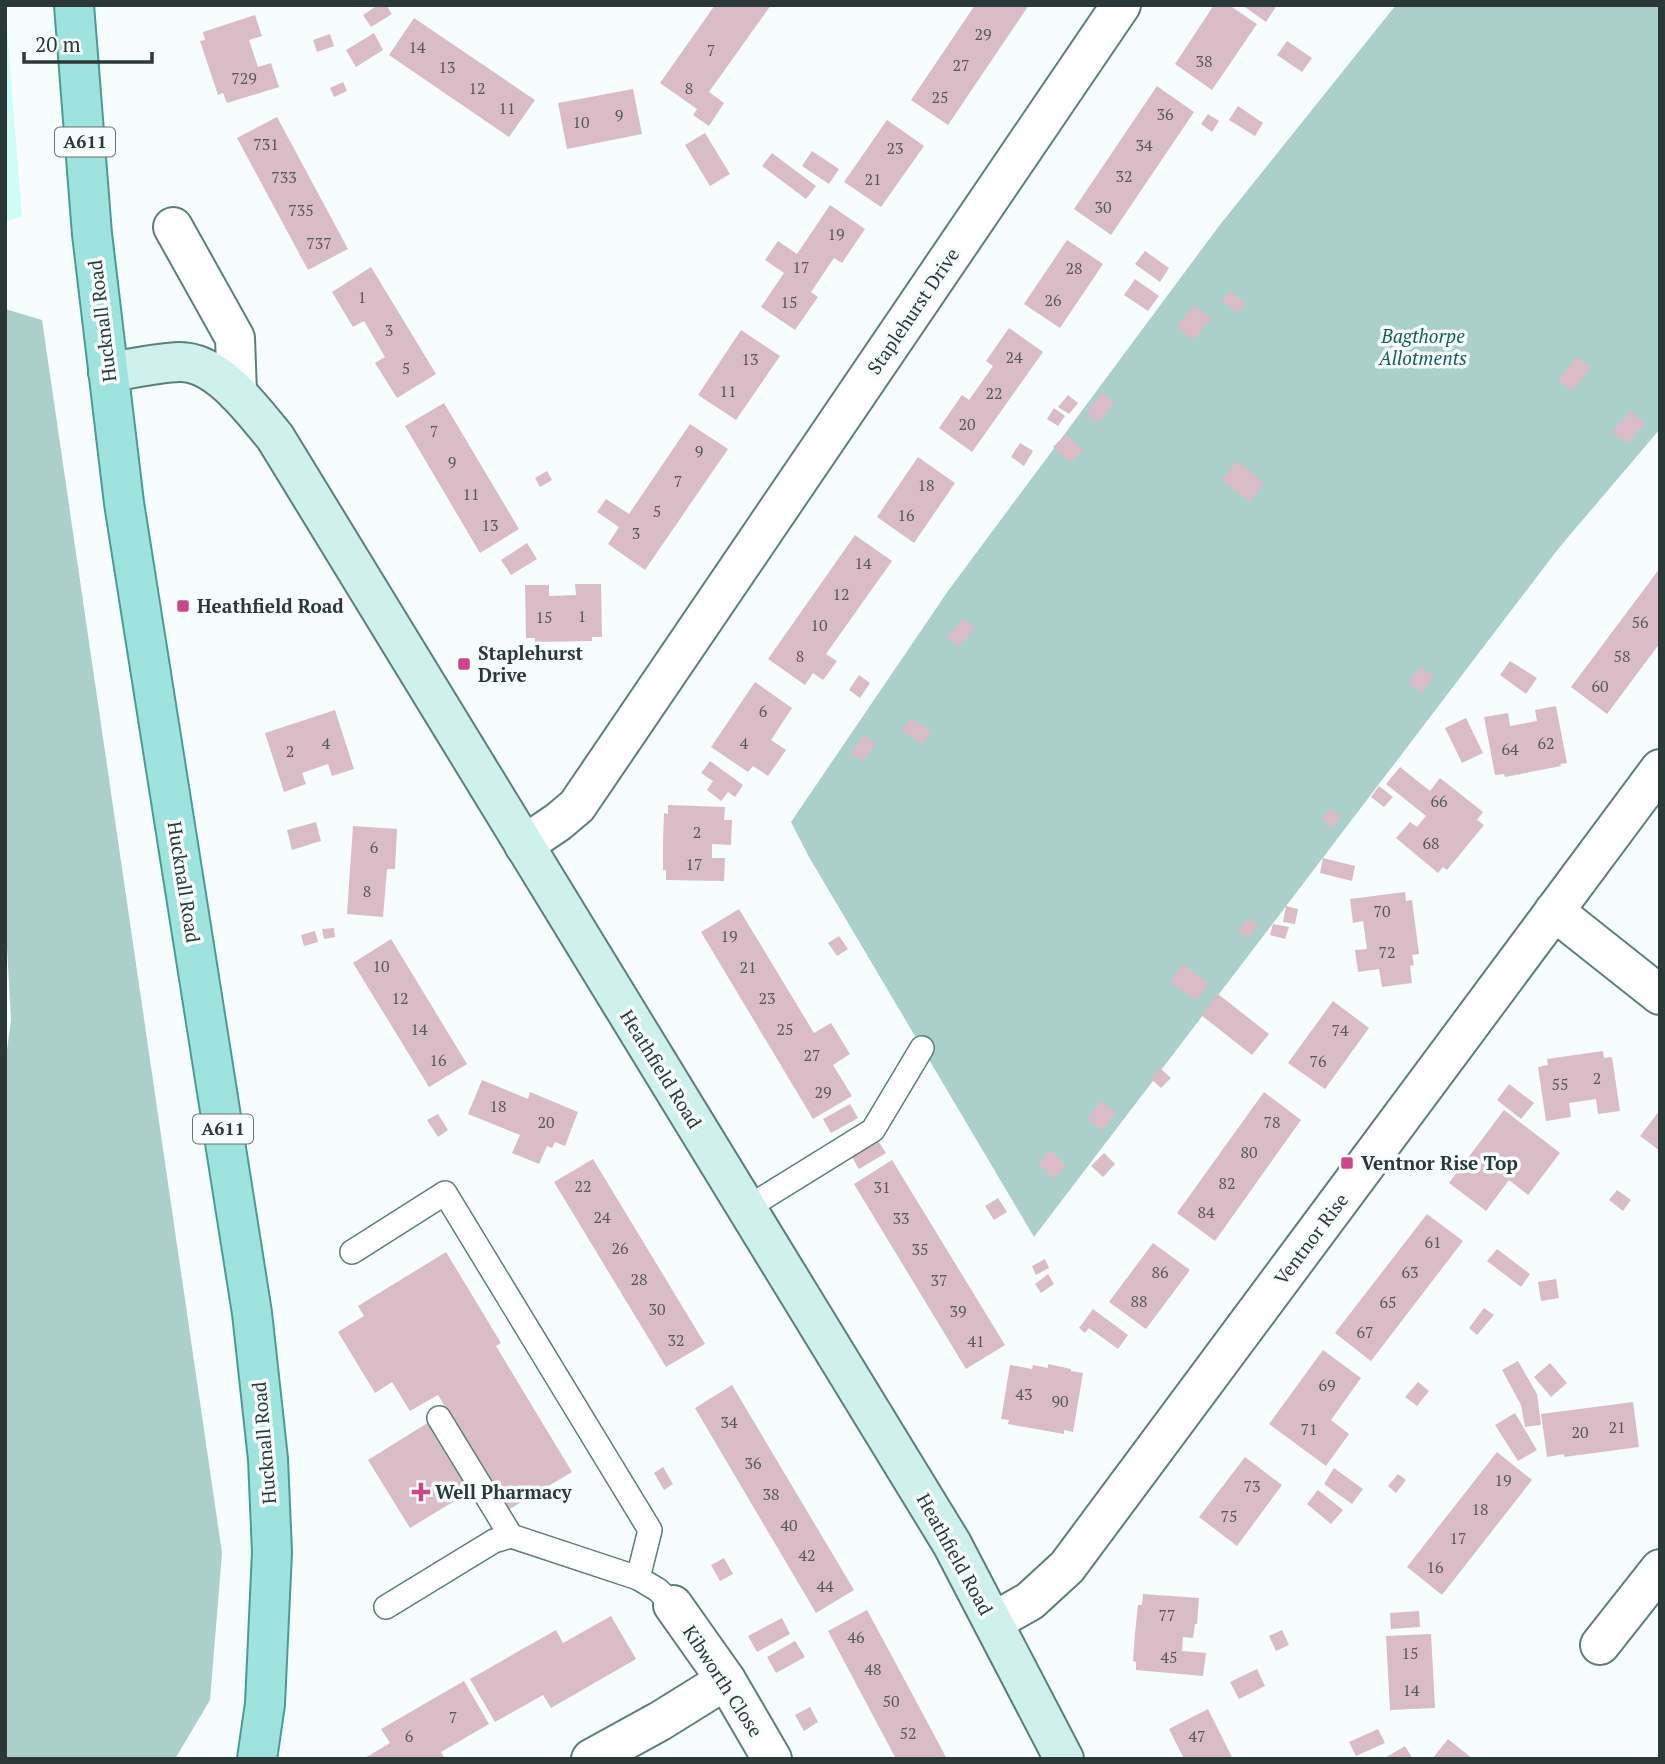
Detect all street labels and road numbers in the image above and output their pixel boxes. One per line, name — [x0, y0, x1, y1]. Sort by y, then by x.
road number: A611 — [55, 127, 115, 156]
street label: Staplehurst Drive — [861, 243, 964, 379]
street label: Hucknall Road — [82, 258, 121, 383]
street label: Hucknall Road — [163, 819, 207, 945]
street label: Heathfield Road — [615, 1005, 708, 1133]
road number: A611 — [193, 1114, 253, 1144]
street label: Ventnor Rise — [1268, 1188, 1353, 1290]
street label: Hucknall Road — [246, 1380, 281, 1505]
street label: Heathfield Road — [912, 1488, 999, 1619]
street label: Kibworth Close — [678, 1620, 769, 1741]

